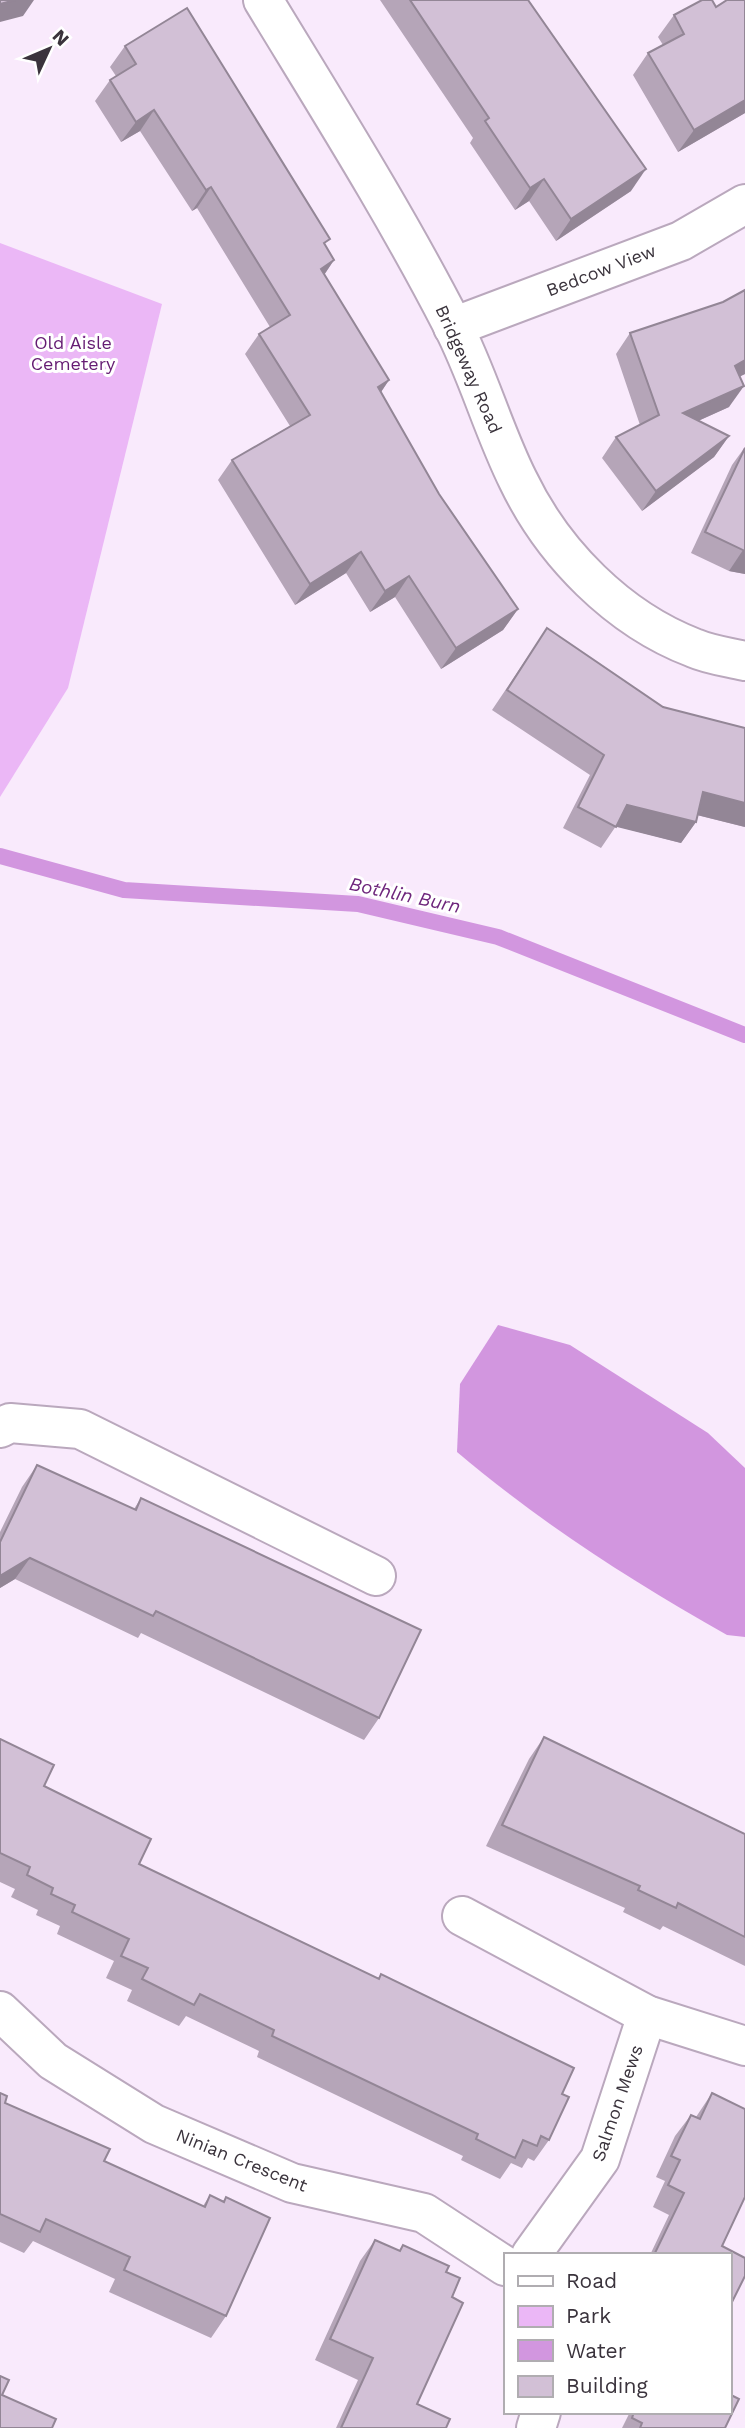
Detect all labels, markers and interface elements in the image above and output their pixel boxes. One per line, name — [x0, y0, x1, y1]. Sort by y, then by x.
north arrow — [14, 14, 84, 84]
text: N — [48, 24, 74, 51]
street label: Bedcow View — [543, 239, 659, 301]
street label: Bridgeway Road — [431, 302, 507, 436]
park label: Old Aisle Cemetery — [31, 332, 116, 374]
water label: Bothlin Burn — [347, 872, 463, 918]
street label: Salmon Mews — [587, 2042, 647, 2164]
street label: Ninian Crescent — [173, 2124, 311, 2196]
legend — [504, 2253, 731, 2414]
text: Road — [566, 2268, 617, 2293]
text: Park — [566, 2303, 611, 2328]
text: Water — [566, 2338, 627, 2363]
text: Building — [566, 2373, 648, 2398]

